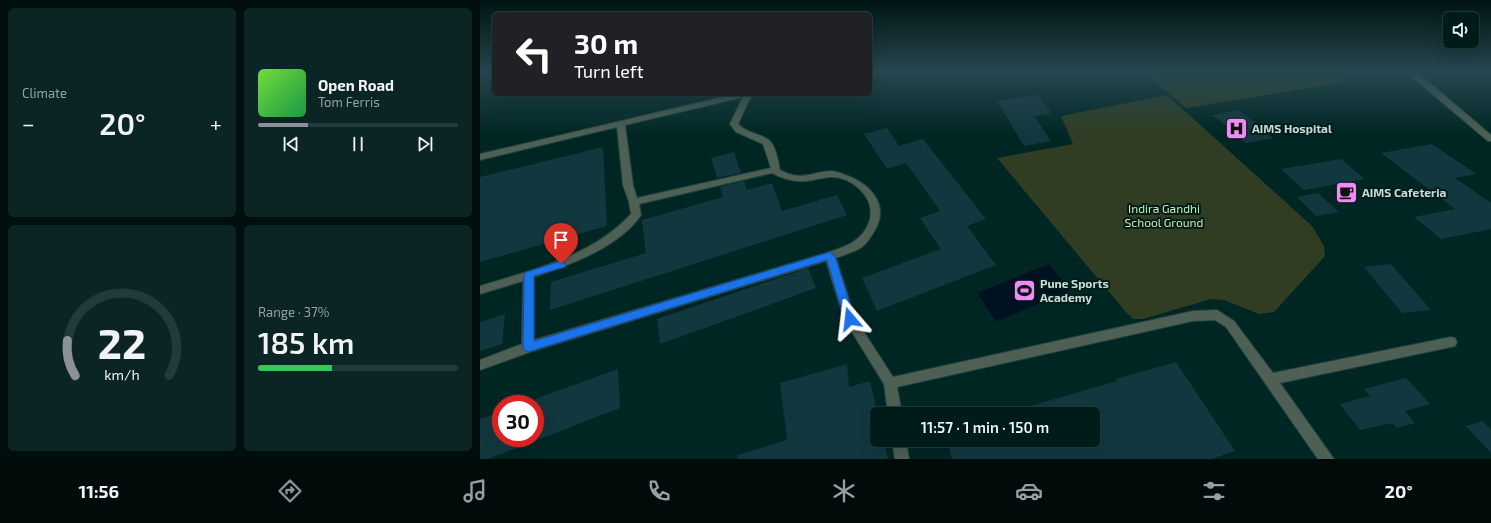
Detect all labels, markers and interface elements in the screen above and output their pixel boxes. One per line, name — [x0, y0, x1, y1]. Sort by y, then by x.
map controls — [1443, 12, 1479, 48]
button: sound — [1443, 12, 1479, 48]
text: 30 m — [574, 26, 638, 60]
icon: left — [508, 28, 560, 80]
text: Turn left — [574, 60, 644, 82]
text: Open Road — [318, 76, 394, 94]
text: Climate — [22, 85, 67, 101]
text: Tom Ferris — [318, 94, 380, 110]
text: 20° — [99, 105, 146, 141]
text: − — [22, 110, 35, 136]
text: + — [210, 110, 222, 136]
hospital icon: AIMS Hospital — [1224, 116, 1250, 142]
place label: AIMS Hospital — [1252, 121, 1332, 135]
icon: previous — [280, 133, 302, 155]
icon: pause — [347, 133, 369, 155]
icon: next — [414, 133, 436, 155]
cafe icon: AIMS Cafeteria — [1334, 180, 1360, 206]
place label: AIMS Cafeteria — [1362, 185, 1447, 199]
park label: Indira Gandhi School Ground — [1125, 201, 1203, 229]
pin — [544, 223, 578, 264]
icon: arrive — [550, 229, 572, 251]
place label: Pune Sports Academy — [1040, 276, 1109, 305]
sports icon: Pune Sports Academy — [1011, 278, 1037, 304]
position arrow — [829, 298, 871, 340]
text: Range · 37% — [258, 304, 329, 320]
text: 22 — [98, 317, 146, 367]
text: 185 km — [258, 324, 354, 360]
text: km/h — [104, 365, 140, 382]
speed limit sign: 30 — [492, 395, 544, 447]
text: 11:57 · 1 min · 150 m — [921, 418, 1049, 436]
icon: directions — [276, 477, 304, 505]
icon: music — [461, 477, 489, 505]
icon: phone — [645, 477, 673, 505]
icon: climate — [830, 477, 858, 505]
icon: car — [1015, 477, 1043, 505]
icon: filters — [1200, 477, 1228, 505]
text: 11:56 — [78, 480, 119, 502]
text: 20° — [1385, 480, 1413, 502]

